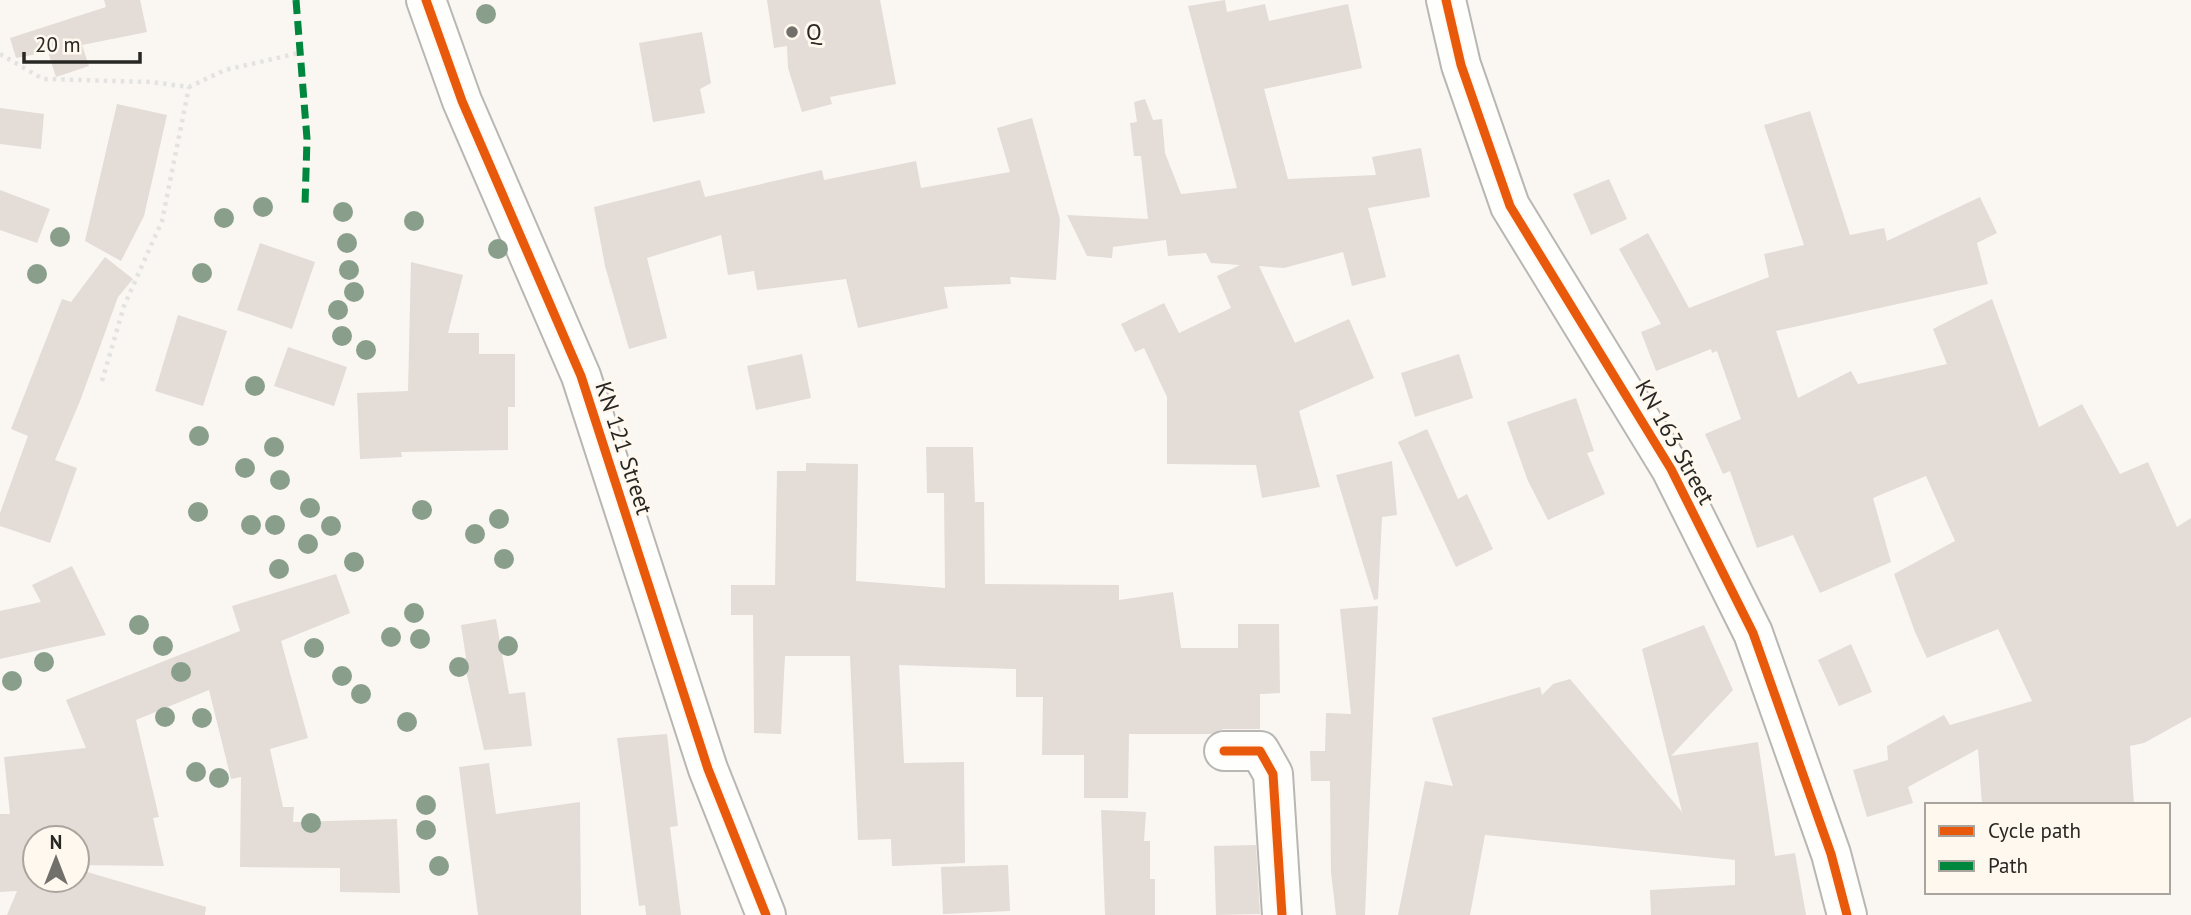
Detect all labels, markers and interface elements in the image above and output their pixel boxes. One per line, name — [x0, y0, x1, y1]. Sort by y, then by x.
place label: Q — [806, 17, 823, 46]
scale bar — [24, 21, 140, 65]
marker: Q — [784, 24, 800, 40]
text: 20 m — [35, 31, 81, 58]
street label: KN 163 Street — [1629, 374, 1722, 509]
street label: KN 121 Street — [589, 378, 660, 518]
legend — [1925, 803, 2170, 894]
text: Cycle path — [1988, 817, 2081, 844]
north arrow — [21, 824, 91, 894]
text: N — [50, 830, 62, 854]
text: Path — [1988, 852, 2028, 879]

